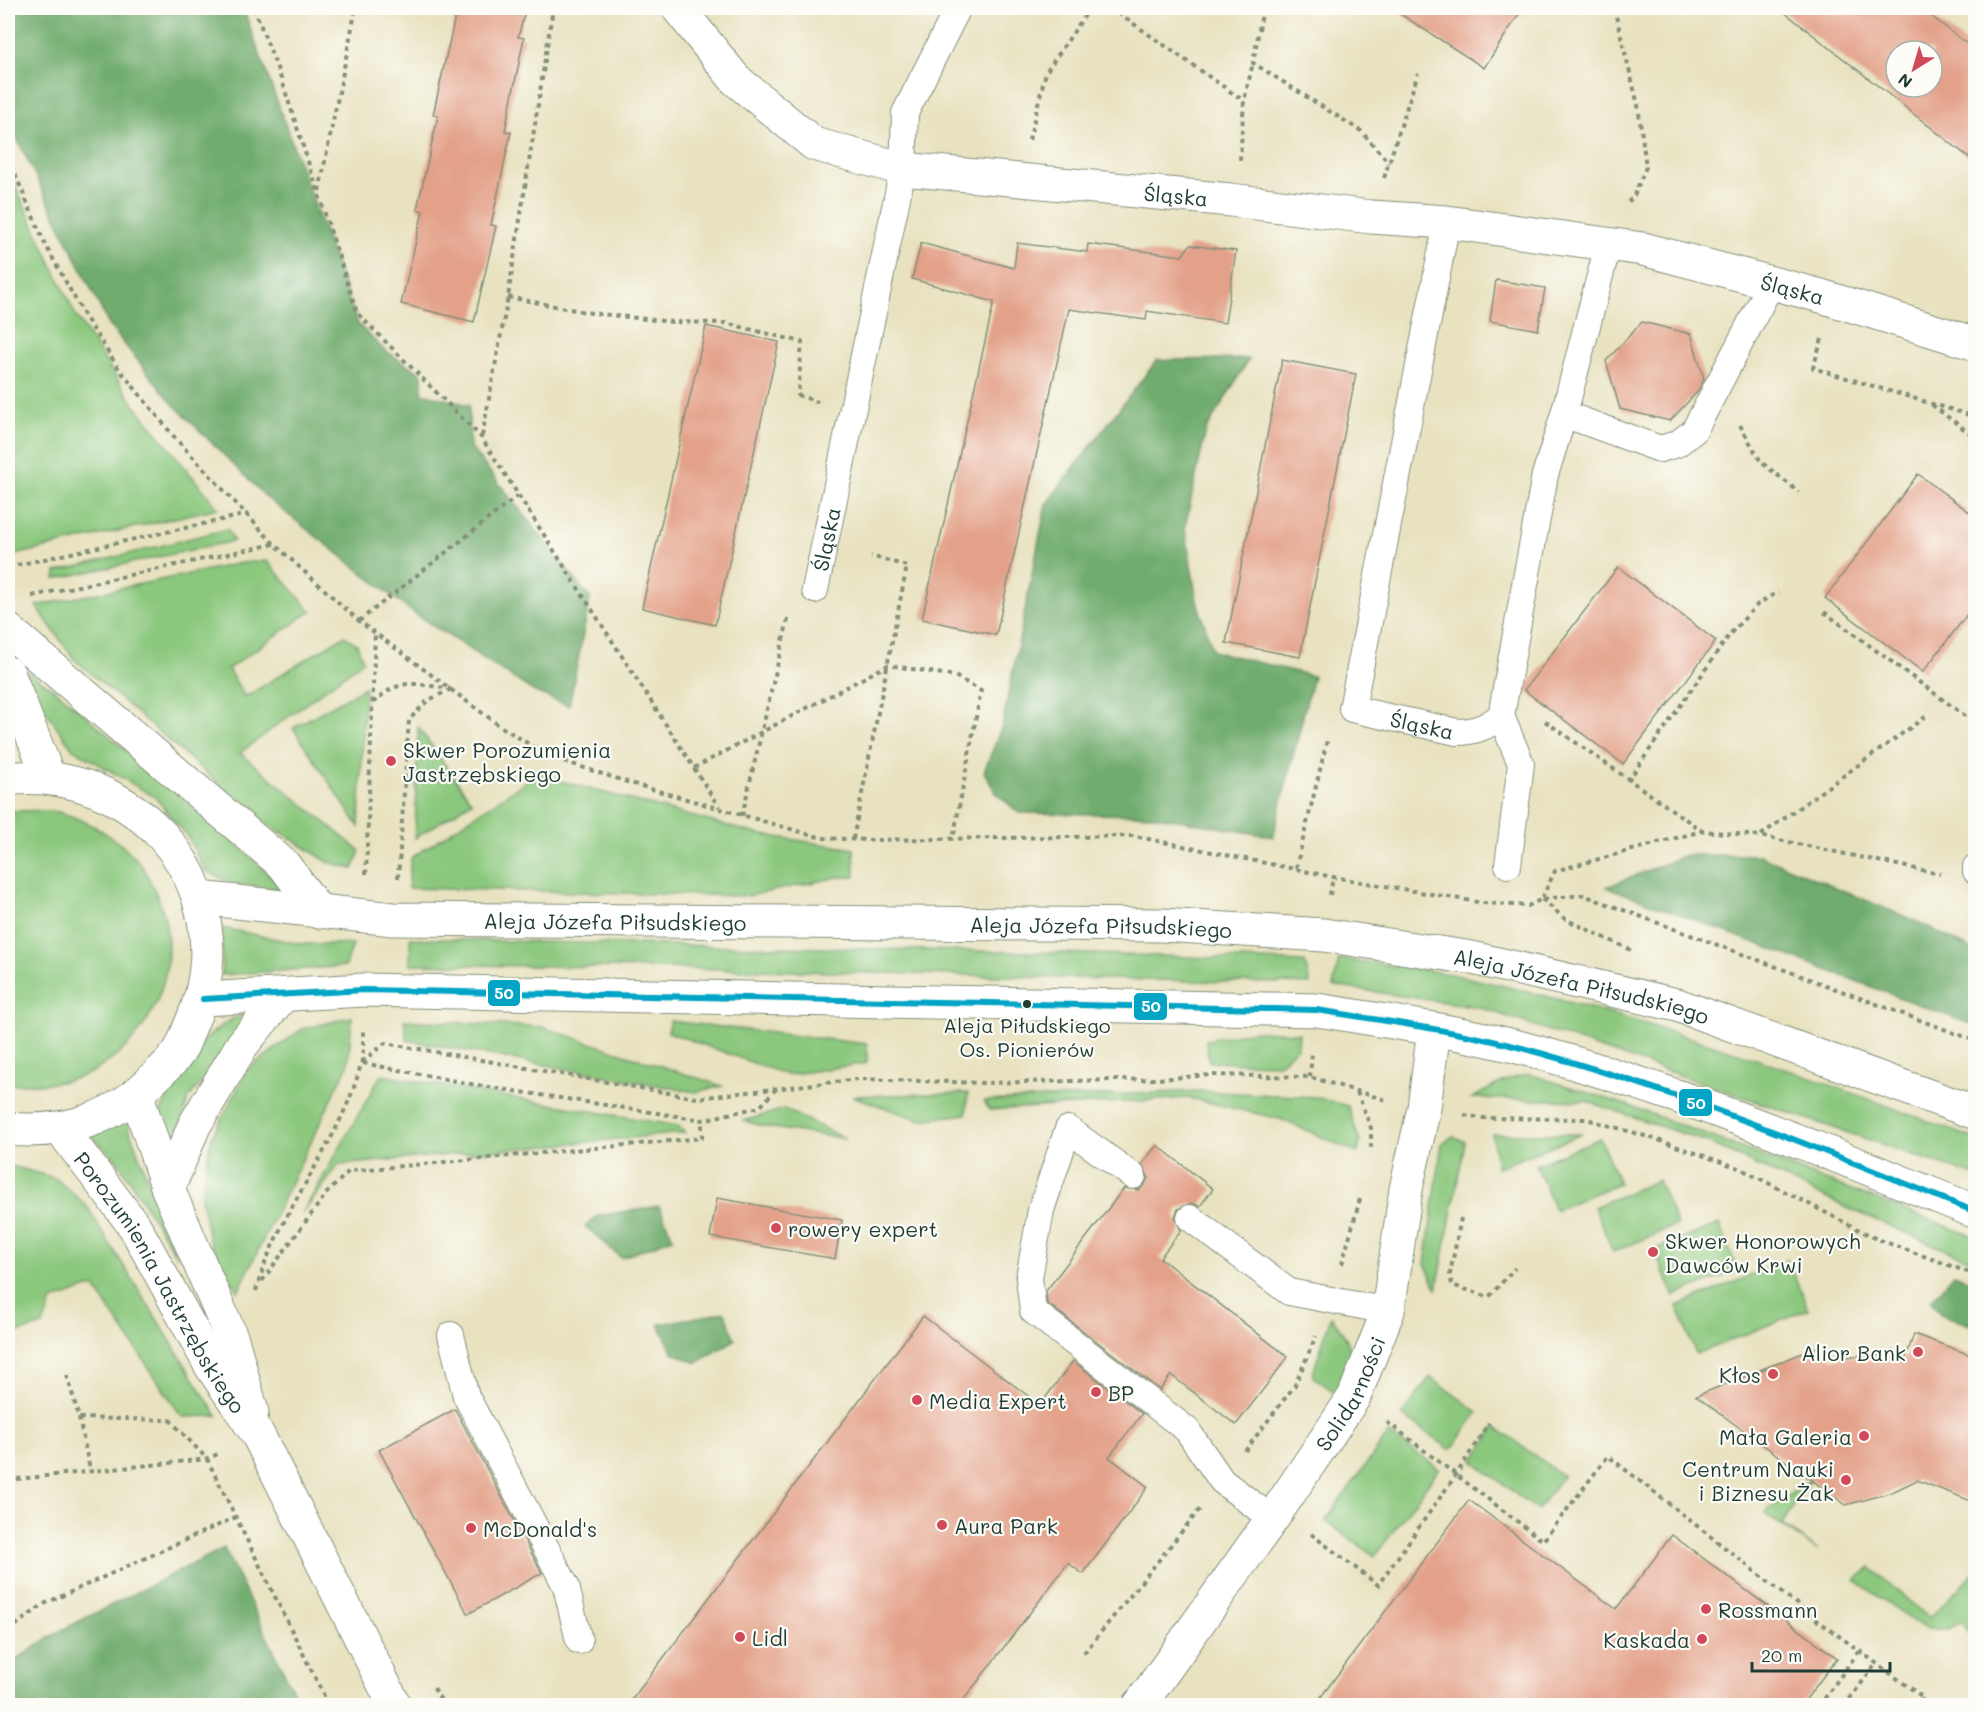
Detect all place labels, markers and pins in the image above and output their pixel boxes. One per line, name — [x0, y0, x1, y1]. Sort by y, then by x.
place label: Skwer Porozumienia Jastrzębskiego — [403, 736, 611, 787]
marker: Skwer Porozumienia Jastrzębskiego — [384, 754, 398, 768]
marker: Aleja Piłudskiego Os. Pionierów — [1021, 998, 1033, 1010]
place label: Aleja Piłudskiego Os. Pionierów — [943, 1012, 1111, 1062]
place label: rowery expert — [788, 1215, 938, 1242]
marker: rowery expert — [769, 1221, 783, 1235]
place label: Skwer Honorowych Dawców Krwi — [1665, 1227, 1861, 1278]
marker: Skwer Honorowych Dawców Krwi — [1646, 1245, 1660, 1259]
place label: Alior Bank — [1801, 1339, 1906, 1366]
marker: Alior Bank — [1911, 1345, 1925, 1359]
place label: Kłos — [1719, 1361, 1761, 1388]
marker: Kłos — [1766, 1367, 1780, 1381]
place label: BP — [1108, 1379, 1134, 1406]
marker: BP — [1089, 1385, 1103, 1399]
place label: Media Expert — [929, 1387, 1067, 1414]
marker: Media Expert — [910, 1393, 924, 1407]
place label: Mała Galeria — [1719, 1423, 1852, 1450]
marker: Mała Galeria — [1857, 1429, 1871, 1443]
place label: Centrum Nauki i Biznesu Żak — [1682, 1455, 1834, 1506]
marker: Centrum Nauki i Biznesu Żak — [1839, 1473, 1853, 1487]
place label: Aura Park — [954, 1512, 1058, 1539]
place label: McDonald's — [483, 1515, 597, 1542]
marker: Aura Park — [935, 1518, 949, 1532]
marker: McDonald's — [464, 1521, 478, 1535]
place label: Rossmann — [1718, 1596, 1817, 1623]
marker: Rossmann — [1699, 1602, 1713, 1616]
place label: Lidl — [752, 1624, 788, 1651]
place label: Kaskada — [1603, 1626, 1690, 1653]
marker: Lidl — [733, 1630, 747, 1644]
marker: Kaskada — [1695, 1632, 1709, 1646]

